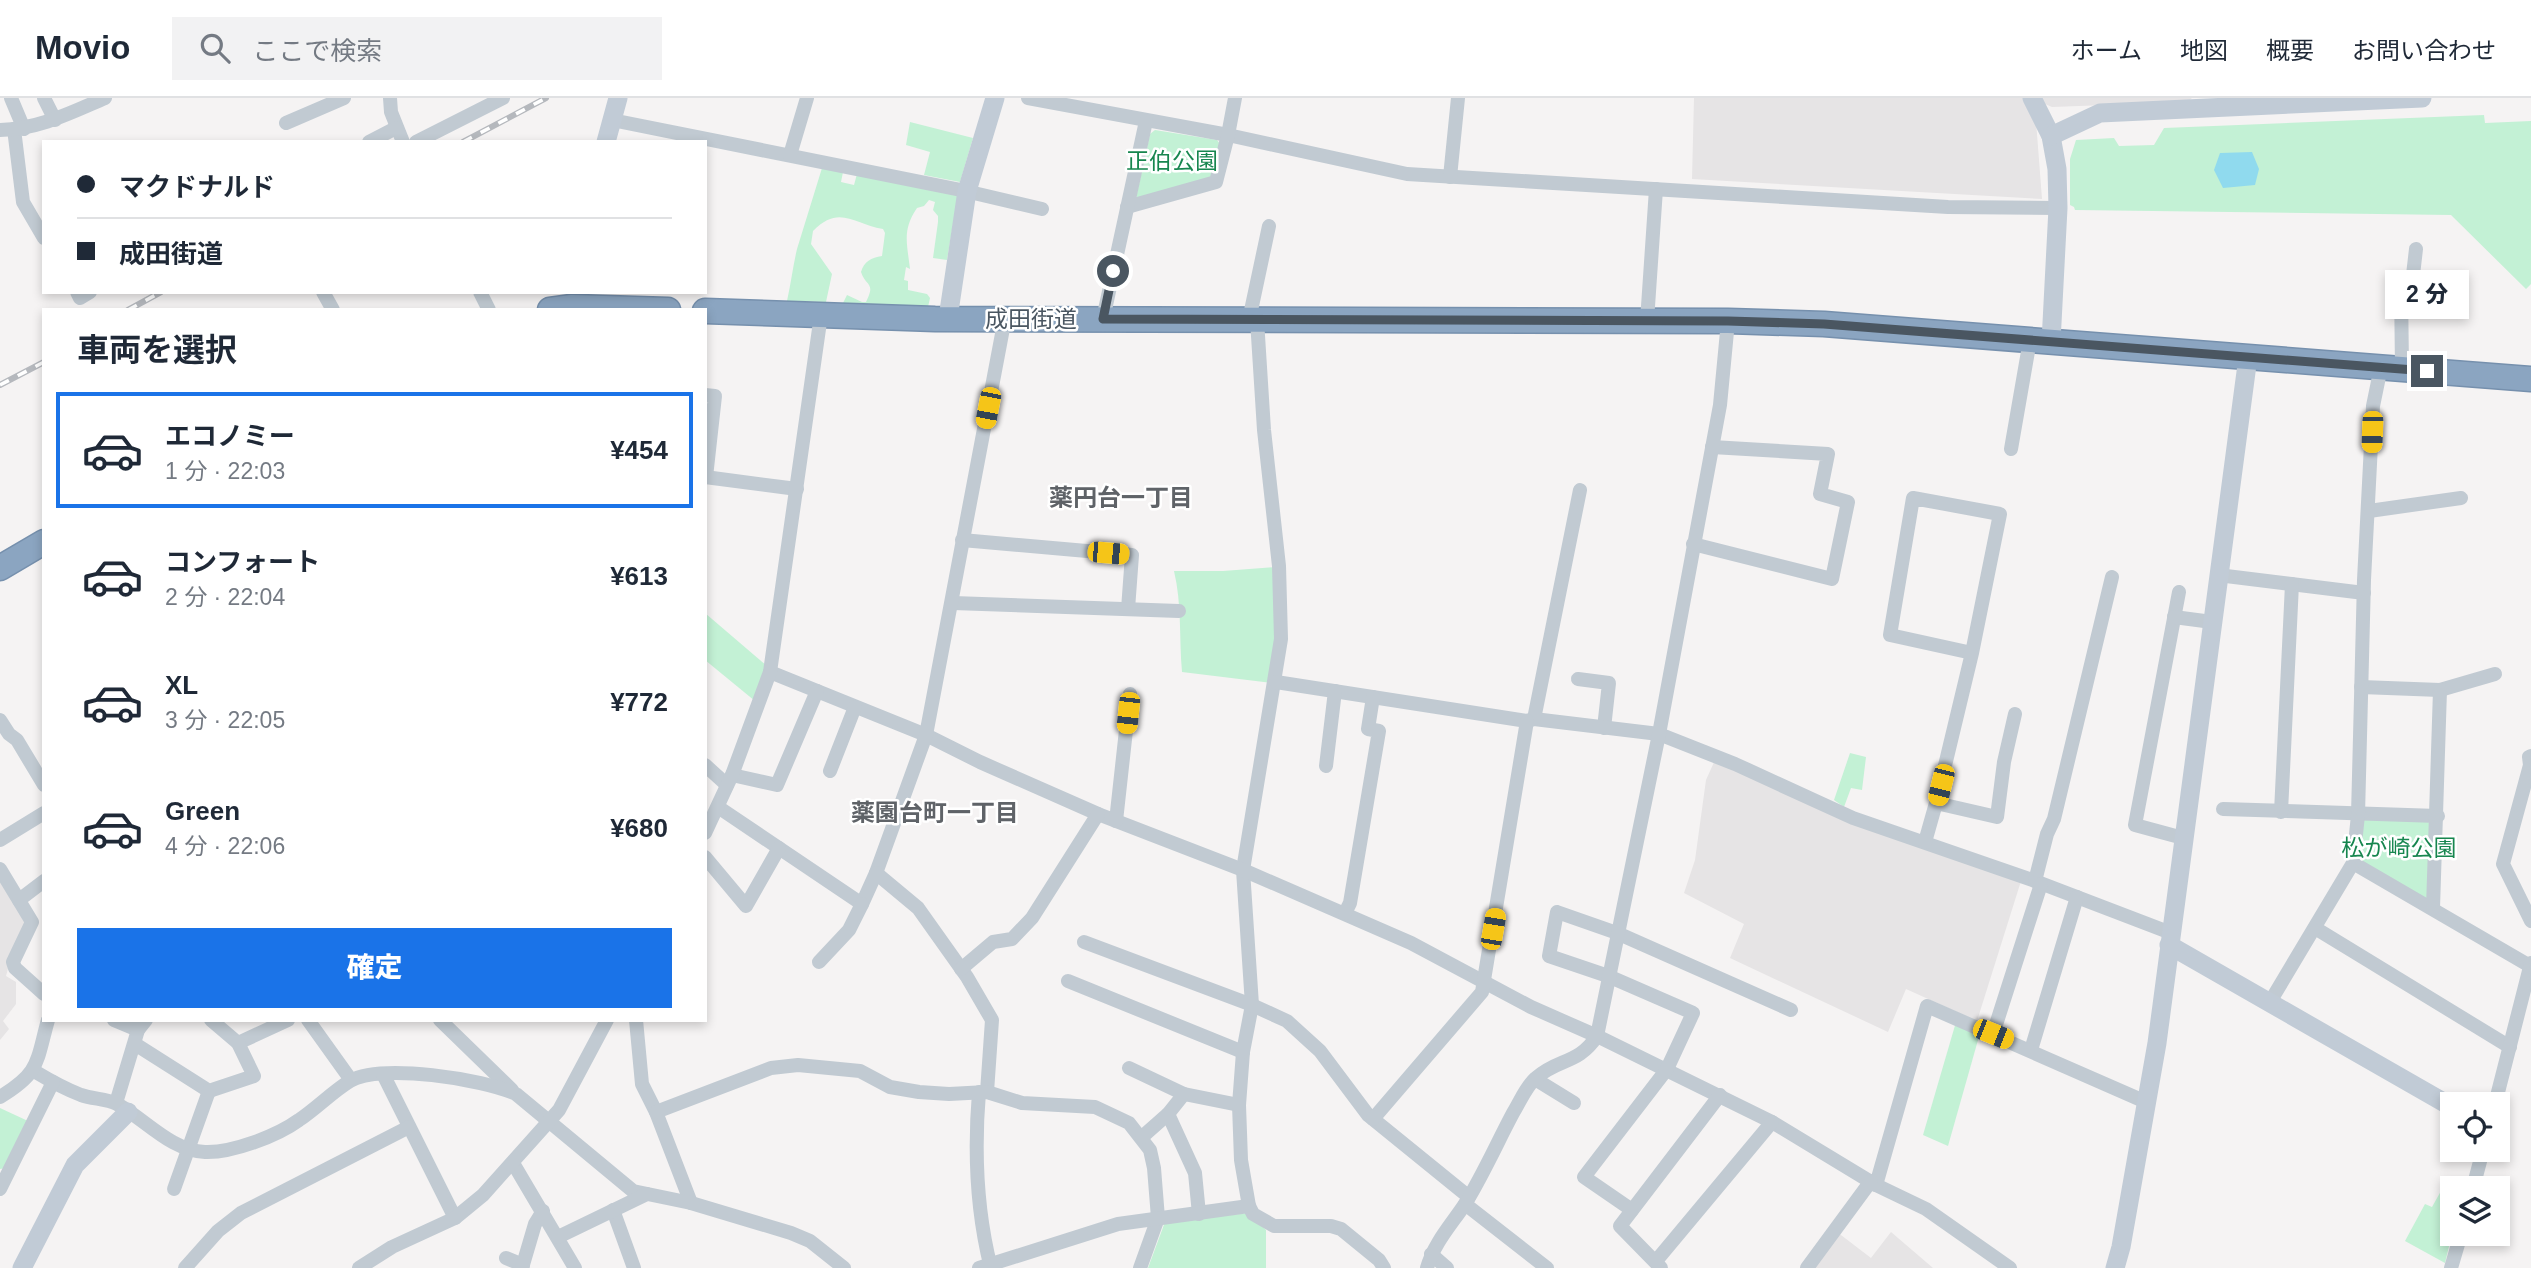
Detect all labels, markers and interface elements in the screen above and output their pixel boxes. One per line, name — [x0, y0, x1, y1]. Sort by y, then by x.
search box — [172, 17, 662, 80]
text: Movio — [35, 29, 130, 66]
icon: search — [196, 29, 234, 67]
text: ここで検索 — [252, 36, 382, 66]
text: ホーム — [2071, 37, 2142, 64]
text: 地図 — [2180, 37, 2228, 64]
text: 概要 — [2266, 37, 2314, 64]
text: お問い合わせ — [2352, 37, 2496, 64]
park label: 正伯公園 — [1126, 148, 1218, 174]
text: マクドナルド — [119, 172, 275, 202]
text: 成田街道 — [119, 239, 223, 269]
route start — [1097, 255, 1129, 287]
callout: 2 分 — [2385, 270, 2469, 318]
text: 2 分 — [2406, 281, 2448, 307]
street label: 成田街道 — [985, 306, 1077, 332]
text: 車両を選択 — [77, 332, 237, 368]
route end — [2411, 355, 2443, 387]
car — [974, 385, 1003, 431]
car — [2361, 411, 2384, 453]
icon: car — [81, 419, 144, 482]
text: エコノミー — [165, 421, 295, 451]
text: ¥454 — [610, 435, 668, 465]
text: 1 分 · 22:03 — [165, 458, 285, 484]
district label: 薬円台一丁目 — [1049, 484, 1193, 511]
car — [1087, 541, 1130, 565]
icon: car — [81, 545, 144, 608]
text: コンフォート — [165, 547, 320, 577]
text: ¥613 — [610, 561, 668, 591]
text: 2 分 · 22:04 — [165, 584, 285, 610]
text: XL — [165, 670, 198, 700]
icon: car — [81, 671, 144, 734]
text: ¥772 — [610, 687, 668, 717]
car — [1116, 691, 1141, 735]
text: 3 分 · 22:05 — [165, 707, 285, 733]
car — [1926, 762, 1957, 808]
text: Green — [165, 796, 240, 826]
icon: car — [81, 797, 144, 860]
district label: 薬園台町一丁目 — [851, 799, 1019, 826]
text: ¥680 — [610, 813, 668, 843]
text: 4 分 · 22:06 — [165, 833, 285, 859]
park label: 松が崎公園 — [2342, 835, 2457, 861]
car — [1480, 906, 1507, 952]
button: 確定 — [77, 928, 672, 1008]
car — [1970, 1016, 2017, 1052]
map controls — [2440, 1092, 2510, 1246]
button: locate — [2440, 1092, 2510, 1162]
button: layers — [2440, 1176, 2510, 1246]

